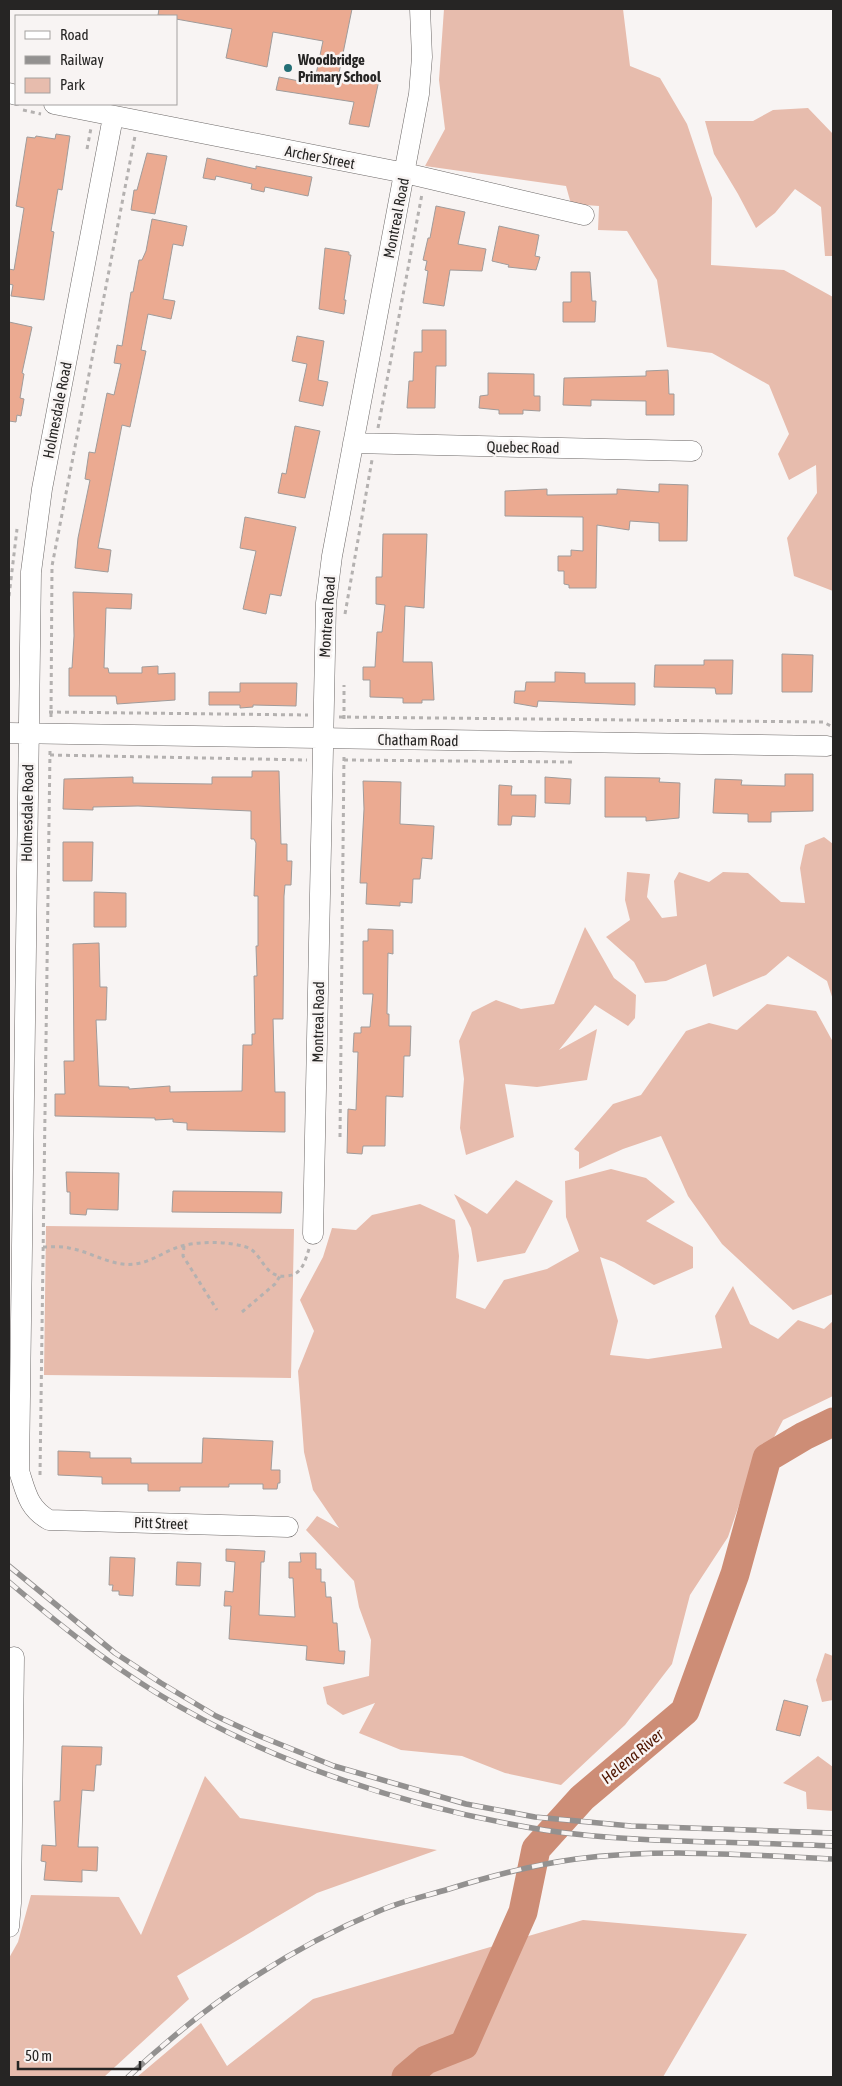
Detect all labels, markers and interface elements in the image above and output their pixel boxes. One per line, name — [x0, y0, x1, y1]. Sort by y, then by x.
legend — [15, 15, 178, 105]
text: Road — [60, 26, 89, 43]
text: Railway — [60, 51, 104, 68]
place label: Woodbridge Primary School — [297, 51, 382, 85]
marker: Woodbridge Primary School — [282, 62, 294, 74]
text: Park — [60, 76, 85, 93]
street label: Archer Street — [284, 142, 356, 172]
street label: Montreal Road — [380, 176, 412, 260]
street label: Holmesdale Road — [39, 360, 75, 460]
street label: Quebec Road — [486, 438, 560, 456]
street label: Montreal Road — [316, 576, 338, 658]
street label: Chatham Road — [377, 731, 459, 749]
street label: Holmesdale Road — [18, 764, 36, 862]
street label: Montreal Road — [309, 981, 327, 1063]
street label: Pitt Street — [134, 1514, 188, 1532]
water label: Helena River — [597, 1724, 668, 1787]
scale bar — [18, 2038, 140, 2070]
text: 50 m — [25, 2047, 52, 2064]

